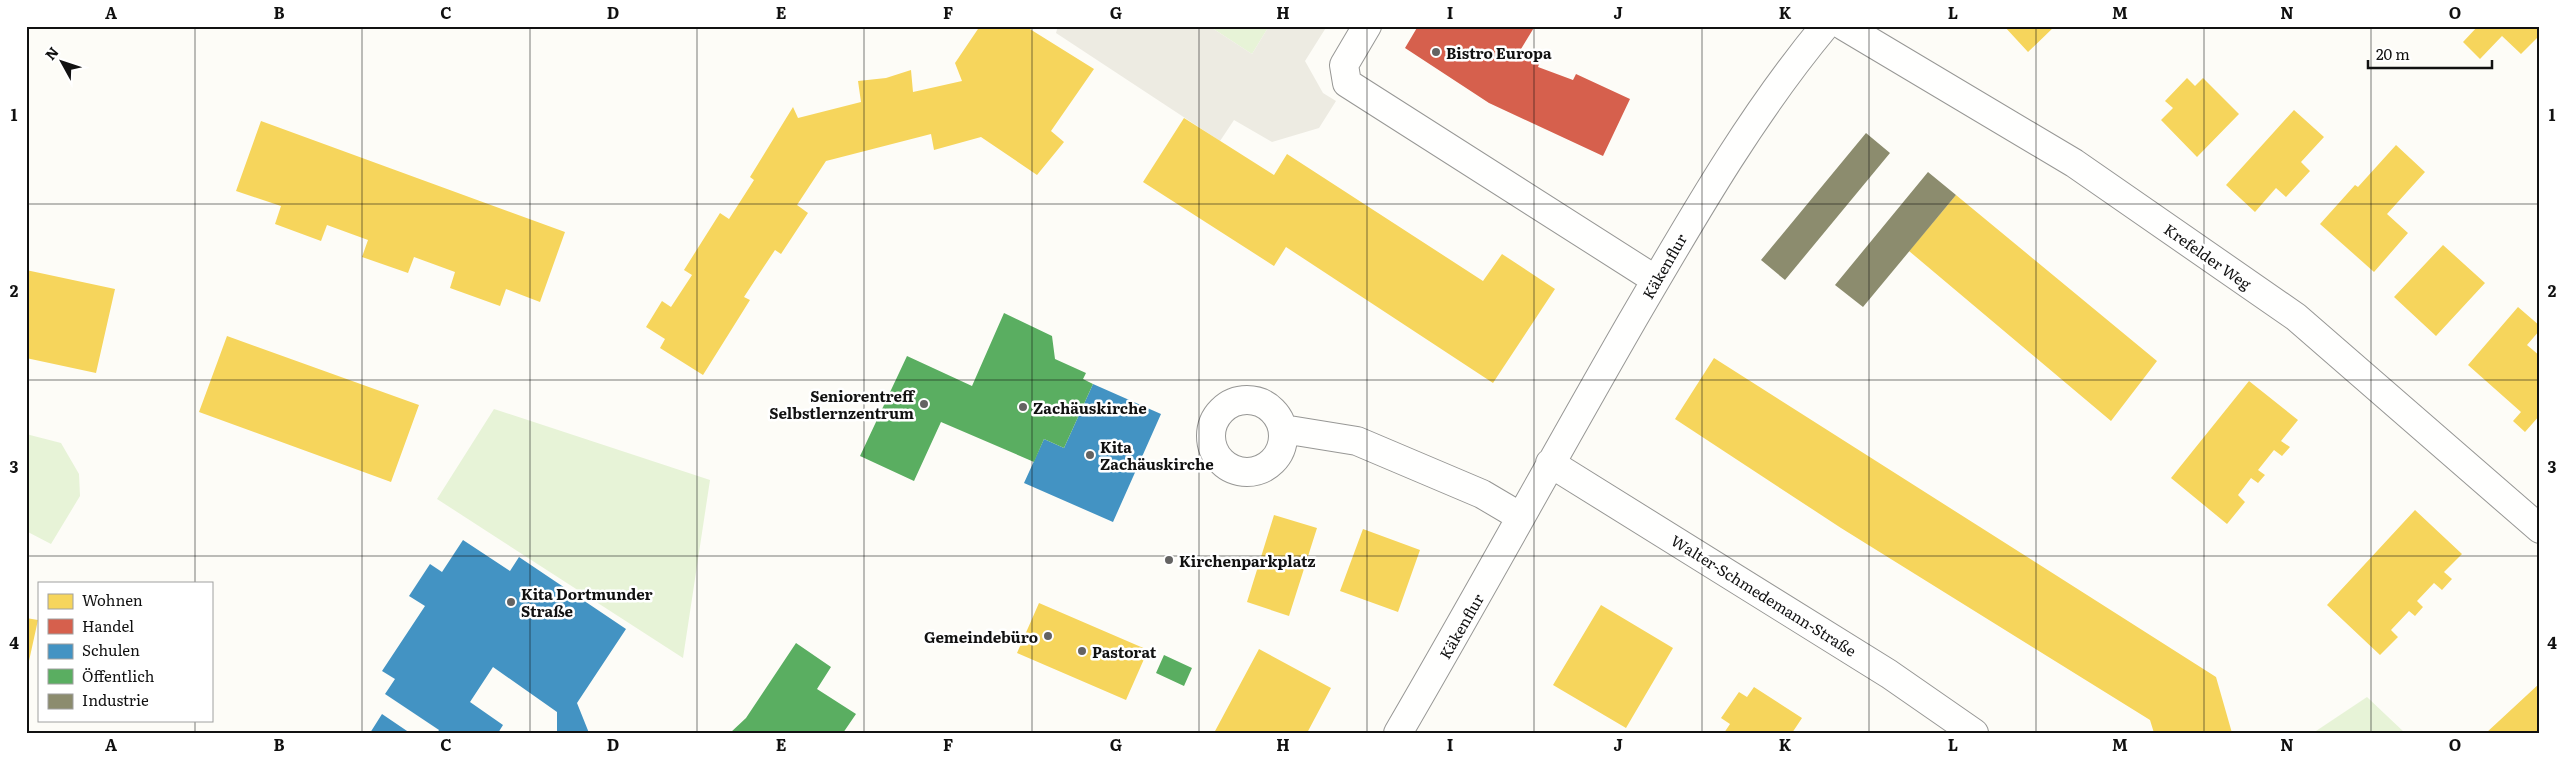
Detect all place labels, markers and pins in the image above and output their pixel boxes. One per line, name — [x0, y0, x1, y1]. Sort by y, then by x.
place label: Bistro Europa — [1446, 41, 1552, 64]
marker: Bistro Europa — [1430, 46, 1442, 58]
place label: Seniorentreff Selbstlernzentrum — [769, 384, 916, 424]
place label: Zachäuskirche — [1033, 396, 1147, 419]
marker: Seniorentreff Selbstlernzentrum — [918, 398, 930, 410]
marker: Zachäuskirche — [1017, 401, 1029, 413]
place label: Kita Zachäuskirche — [1100, 435, 1214, 475]
marker: Kita Zachäuskirche — [1084, 449, 1096, 461]
place label: Kirchenparkplatz — [1179, 549, 1316, 572]
marker: Kirchenparkplatz — [1163, 554, 1175, 566]
place label: Kita Dortmunder Straße — [521, 582, 653, 622]
marker: Kita Dortmunder Straße — [505, 596, 517, 608]
place label: Gemeindebüro — [924, 625, 1038, 648]
marker: Gemeindebüro — [1042, 630, 1054, 642]
place label: Pastorat — [1092, 640, 1157, 663]
marker: Pastorat — [1076, 645, 1088, 657]

